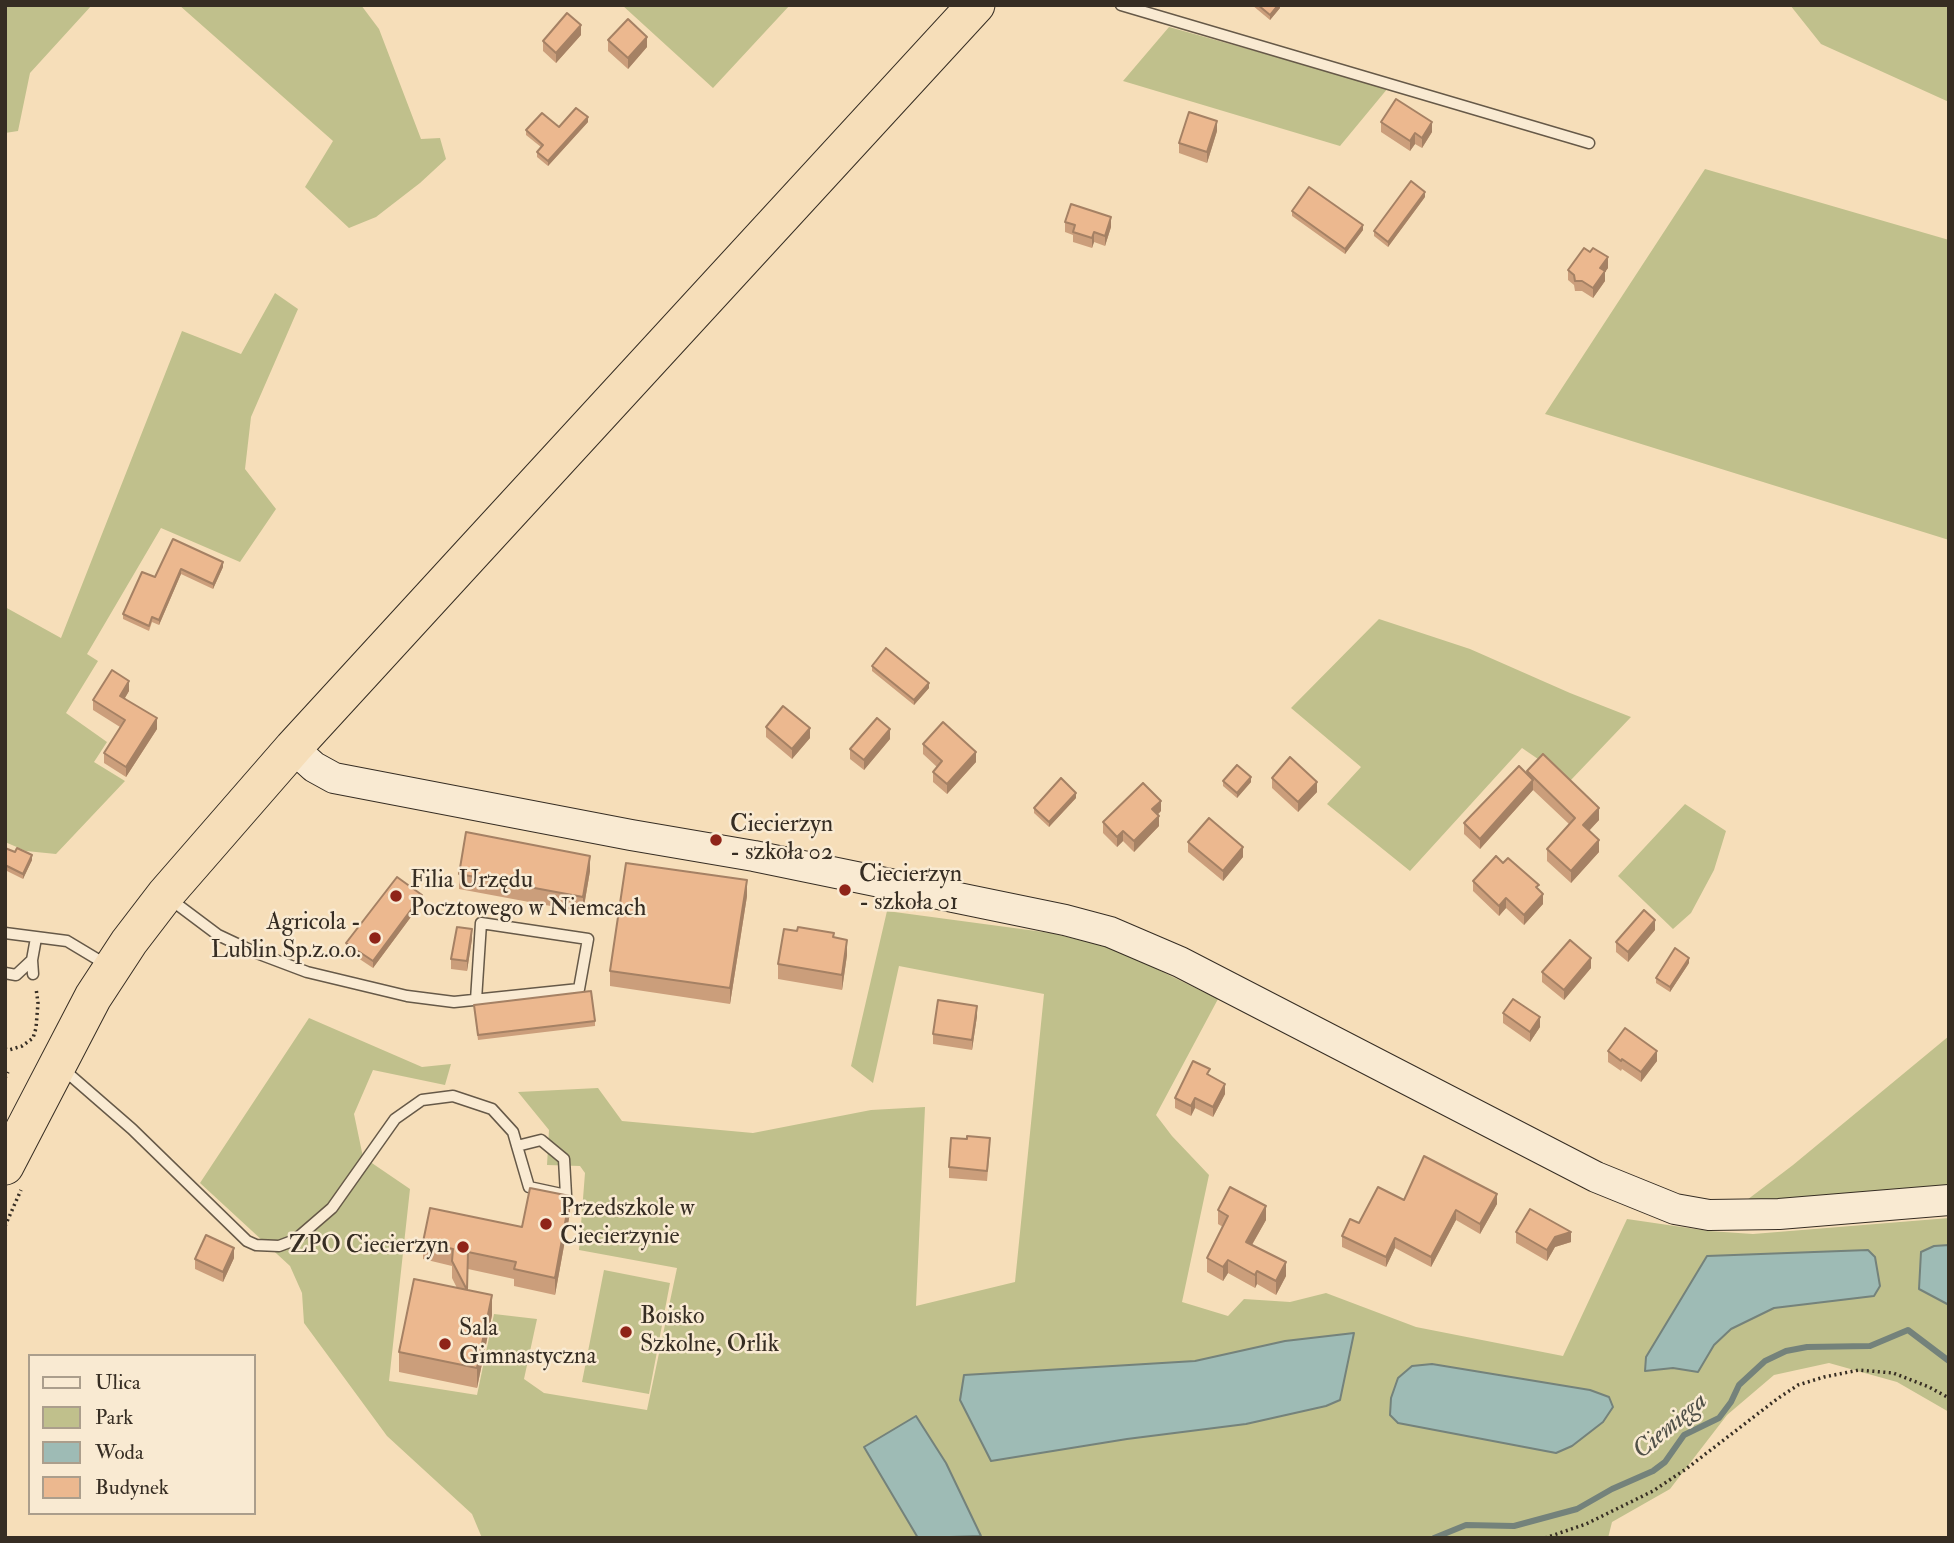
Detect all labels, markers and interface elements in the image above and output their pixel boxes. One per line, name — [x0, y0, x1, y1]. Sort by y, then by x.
place label: Ciecierzyn - szkoła 02 — [730, 812, 833, 868]
marker: Ciecierzyn - szkoła 02 — [708, 832, 724, 848]
place label: Ciecierzyn - szkoła 01 — [859, 862, 962, 918]
place label: Filia Urzędu Pocztowego w Niemcach — [410, 868, 646, 924]
marker: Ciecierzyn - szkoła 01 — [837, 882, 853, 898]
marker: Filia Urzędu Pocztowego w Niemcach — [388, 888, 404, 904]
place label: Agricola - Lublin Sp.z.o.o. — [211, 910, 361, 966]
marker: Agricola - Lublin Sp.z.o.o. — [367, 930, 383, 946]
place label: Przedszkole w Ciecierzynie — [560, 1196, 694, 1252]
marker: Przedszkole w Ciecierzynie — [538, 1216, 554, 1232]
place label: ZPO Ciecierzyn — [289, 1233, 449, 1261]
marker: ZPO Ciecierzyn — [455, 1239, 471, 1255]
place label: Boisko Szkolne, Orlik — [640, 1304, 779, 1360]
place label: Sala Gimnastyczna — [459, 1316, 596, 1372]
marker: Boisko Szkolne, Orlik — [618, 1324, 634, 1340]
marker: Sala Gimnastyczna — [437, 1336, 453, 1352]
legend — [28, 1354, 256, 1515]
text: Ulica — [95, 1369, 141, 1396]
water label: Ciemięga — [1627, 1387, 1715, 1467]
text: Park — [95, 1404, 133, 1431]
text: Woda — [95, 1439, 144, 1466]
text: Budynek — [95, 1474, 169, 1501]

